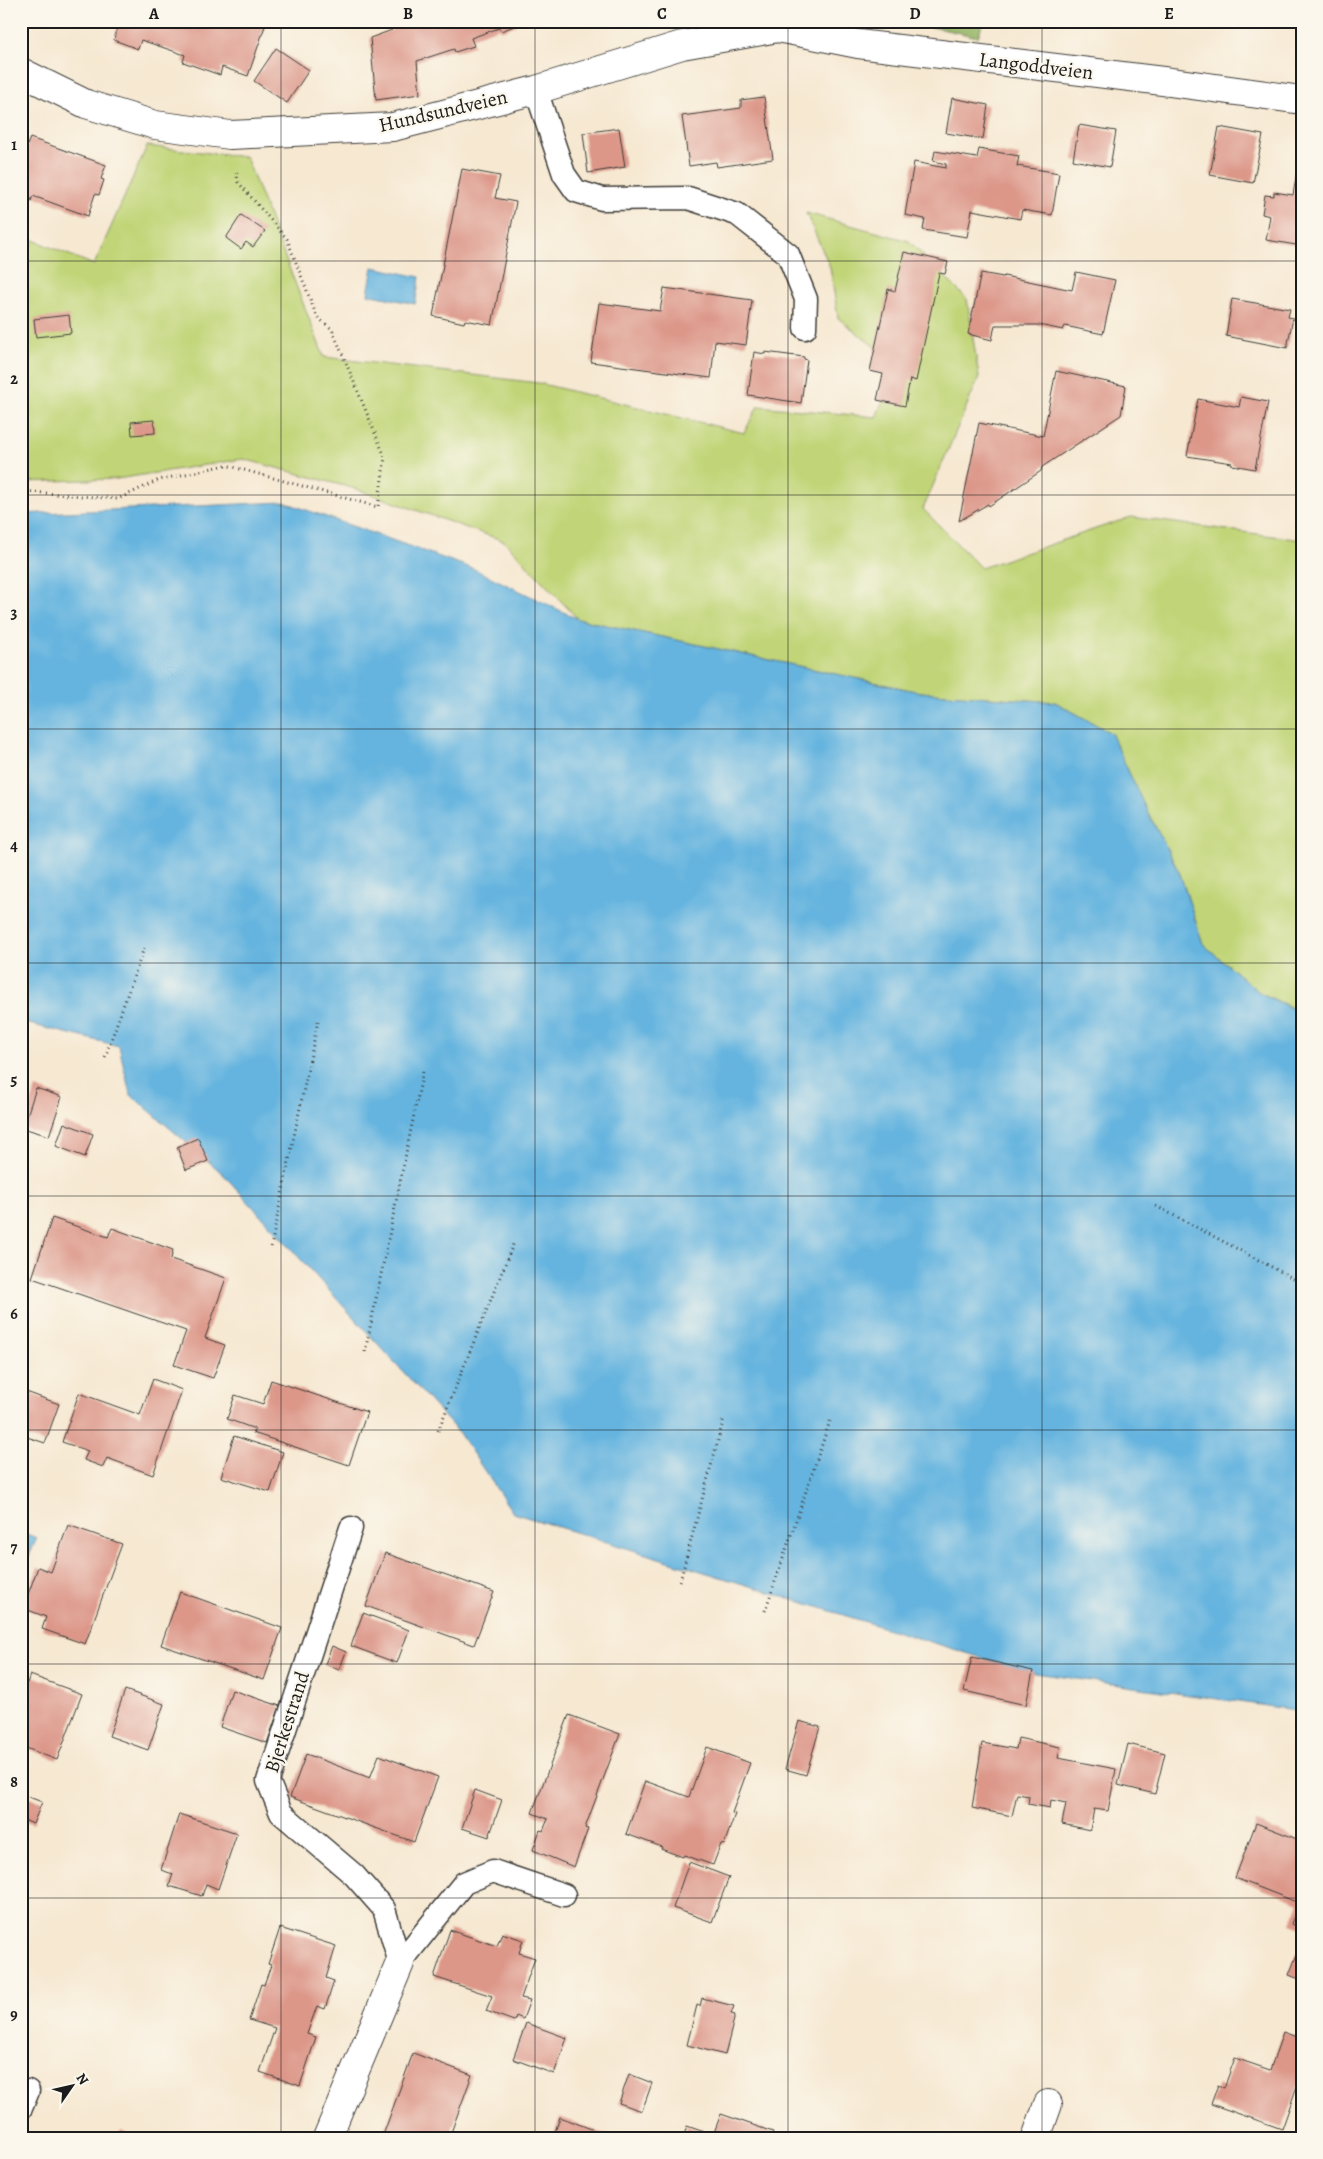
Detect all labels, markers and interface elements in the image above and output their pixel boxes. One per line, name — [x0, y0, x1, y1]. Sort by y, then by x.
text: A — [148, 3, 160, 25]
text: B — [403, 3, 413, 25]
text: C — [657, 3, 667, 25]
text: D — [909, 3, 921, 25]
text: E — [1164, 3, 1174, 25]
street label: Langoddveien — [977, 46, 1095, 86]
street label: Hundsundveien — [376, 83, 510, 139]
text: 1 — [11, 134, 17, 156]
text: 2 — [10, 368, 18, 390]
text: 3 — [11, 602, 18, 624]
text: 4 — [10, 835, 18, 857]
text: 5 — [11, 1069, 18, 1091]
text: 6 — [10, 1303, 18, 1325]
text: 7 — [11, 1537, 18, 1559]
street label: Bjerkestrand — [258, 1668, 316, 1776]
text: 8 — [10, 1771, 18, 1793]
text: 9 — [10, 2004, 18, 2026]
north arrow — [48, 2062, 98, 2112]
text: N — [72, 2069, 93, 2089]

